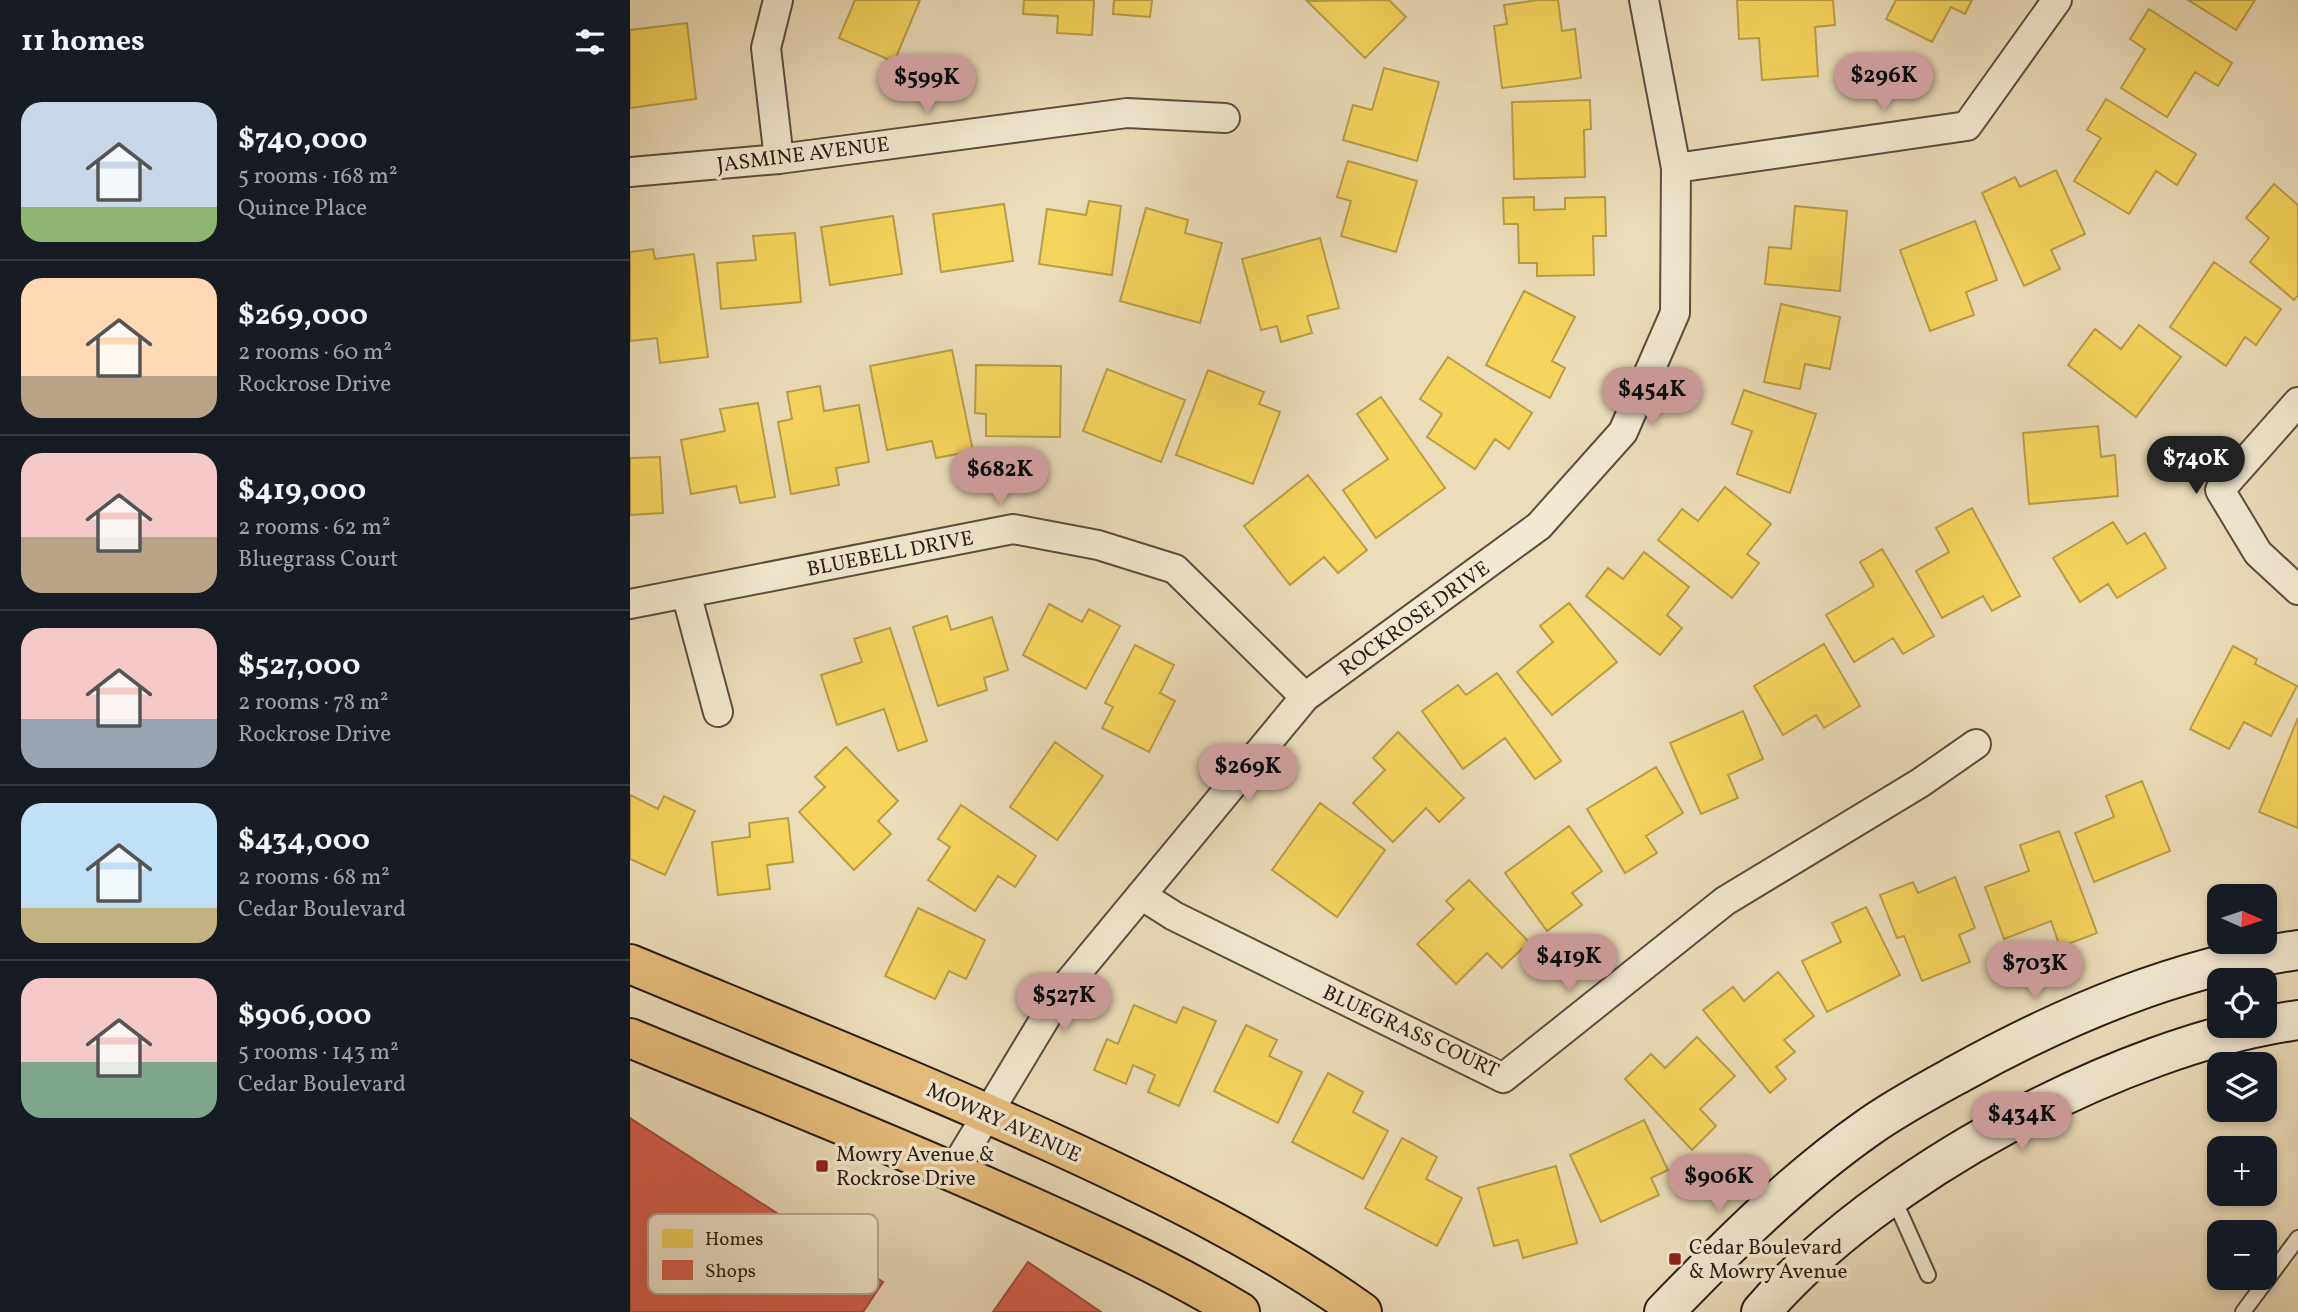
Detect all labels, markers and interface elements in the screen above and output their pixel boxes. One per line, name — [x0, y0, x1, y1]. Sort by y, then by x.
text: 11 homes — [21, 21, 145, 63]
icon: filters — [571, 23, 609, 61]
pin: $296K — [1835, 54, 1933, 113]
pin: $599K — [878, 55, 976, 115]
text: $296K — [1850, 60, 1918, 92]
text: $599K — [894, 62, 960, 94]
text: $740,000 — [238, 119, 367, 161]
icon: home — [77, 130, 161, 214]
street label: JASMINE AVENUE — [715, 131, 891, 180]
text: 5 rooms · 168 m² — [238, 161, 397, 193]
text: Quince Place — [238, 193, 367, 225]
text: $269,000 — [238, 295, 368, 337]
icon: home — [77, 306, 161, 390]
text: 2 rooms · 60 m² — [238, 337, 392, 369]
pin: $454K — [1603, 368, 1701, 427]
text: Rockrose Drive — [238, 369, 391, 401]
text: $454K — [1618, 374, 1686, 406]
pin: $740K — [2147, 436, 2245, 496]
text: $740K — [2163, 443, 2229, 475]
pin: $682K — [951, 448, 1049, 507]
text: $682K — [967, 454, 1033, 486]
text: $419,000 — [238, 470, 366, 512]
icon: home — [77, 481, 161, 565]
text: 2 rooms · 62 m² — [238, 512, 390, 544]
street label: BLUEBELL DRIVE — [804, 524, 976, 585]
text: Bluegrass Court — [238, 544, 398, 576]
street label: ROCKROSE DRIVE — [1334, 555, 1496, 684]
text: $527,000 — [238, 645, 360, 687]
icon: home — [77, 656, 161, 740]
text: 2 rooms · 78 m² — [238, 687, 389, 719]
text: Rockrose Drive — [238, 719, 391, 751]
pin: $269K — [1199, 744, 1297, 804]
text: $269K — [1215, 751, 1281, 783]
text: $434,000 — [238, 820, 370, 862]
icon: home — [77, 831, 161, 915]
text: 2 rooms · 68 m² — [238, 862, 390, 894]
north arrow — [2207, 884, 2277, 954]
map controls — [2207, 884, 2277, 1290]
text: Cedar Boulevard — [238, 894, 406, 926]
pin: $419K — [1520, 934, 1618, 994]
text: $419K — [1536, 941, 1602, 973]
pin: $703K — [1986, 942, 2084, 1001]
text: $703K — [2002, 948, 2068, 980]
button: locate — [2207, 968, 2277, 1038]
pin: $527K — [1015, 974, 1113, 1033]
street label: BLUEGRASS COURT — [1317, 979, 1503, 1086]
text: $527K — [1032, 980, 1096, 1012]
text: $906,000 — [238, 995, 371, 1037]
icon: home — [77, 1006, 161, 1090]
text: 5 rooms · 143 m² — [238, 1037, 399, 1069]
button: layers — [2207, 1052, 2277, 1122]
text: Cedar Boulevard — [238, 1069, 406, 1101]
street label: MOWRY AVENUE — [921, 1076, 1086, 1171]
pin: $434K — [1973, 1092, 2071, 1152]
text: $434K — [1988, 1099, 2056, 1131]
button: + — [2207, 1136, 2277, 1206]
place label: Mowry Avenue & Rockrose Drive — [836, 1141, 995, 1194]
pin: $906K — [1670, 1154, 1768, 1214]
marker: Mowry Avenue & Rockrose Drive — [814, 1158, 830, 1174]
text: $906K — [1684, 1161, 1754, 1193]
legend — [648, 1214, 878, 1294]
button: − — [2207, 1220, 2277, 1290]
text: Homes — [705, 1227, 763, 1253]
place label: Cedar Boulevard & Mowry Avenue — [1689, 1234, 1848, 1287]
marker: Cedar Boulevard & Mowry Avenue — [1667, 1251, 1683, 1267]
text: Shops — [705, 1259, 756, 1285]

